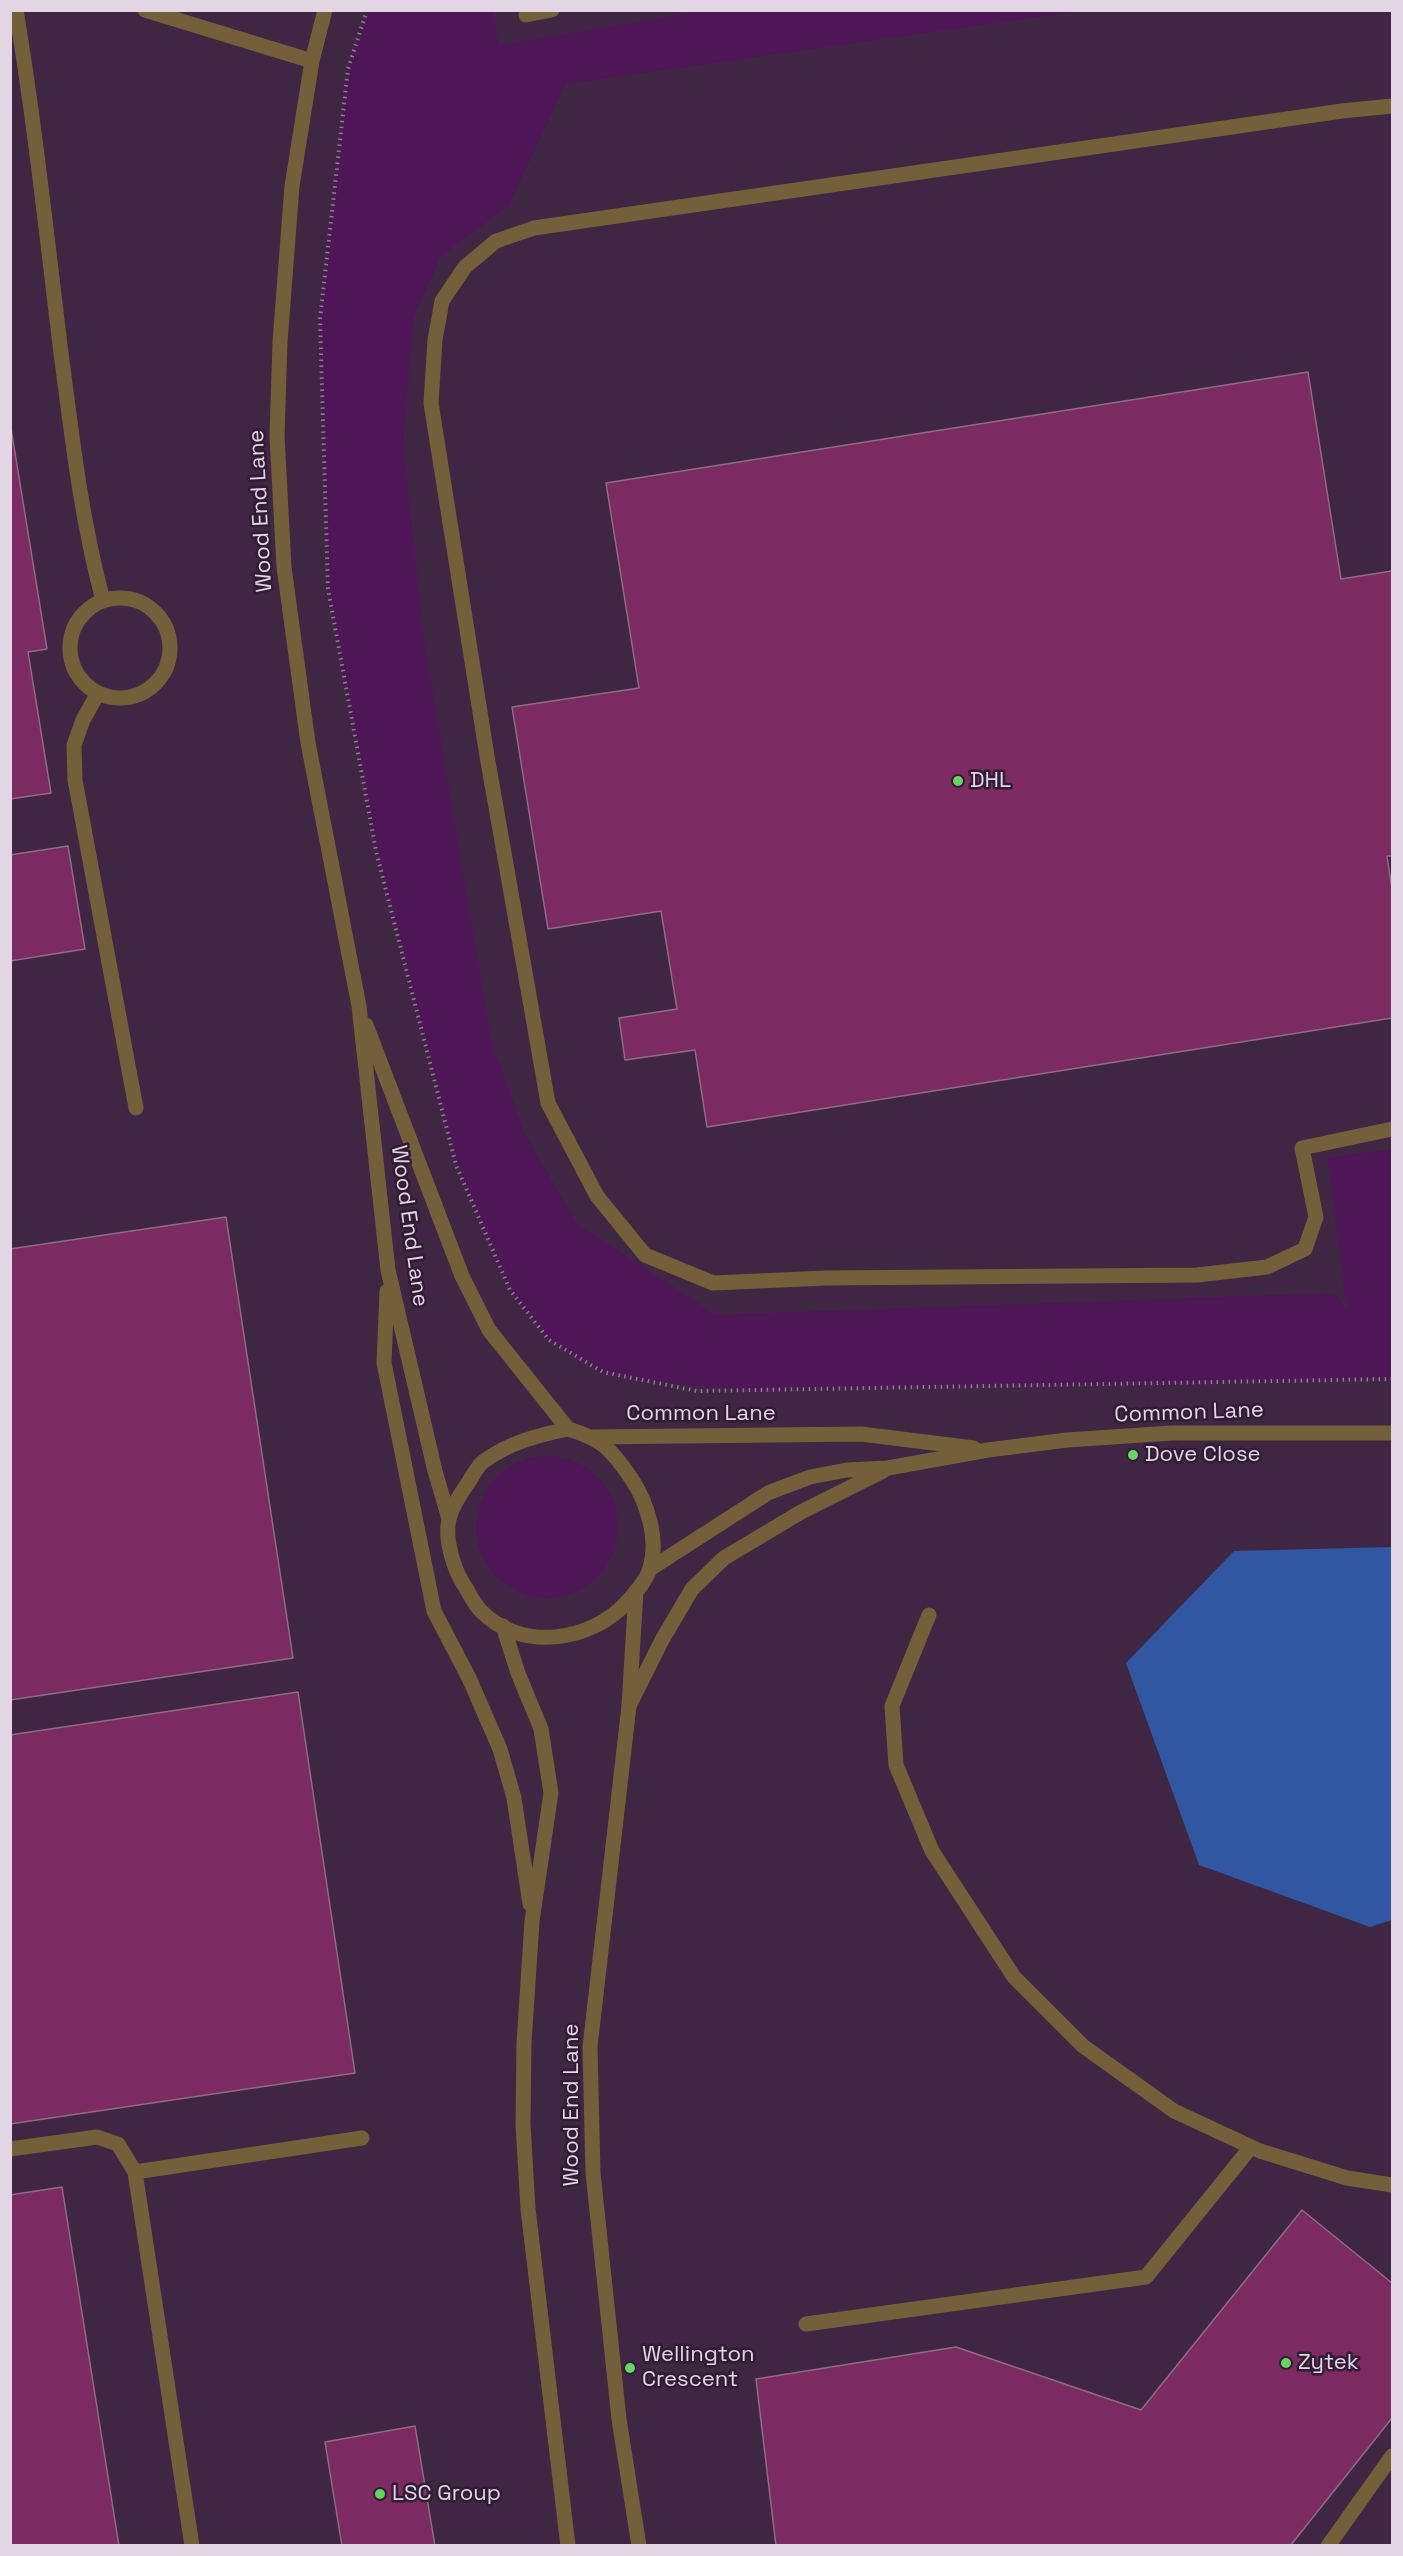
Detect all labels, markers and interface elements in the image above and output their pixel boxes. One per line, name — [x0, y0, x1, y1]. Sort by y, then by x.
street label: Wood End Lane — [244, 429, 278, 593]
place label: DHL — [970, 768, 1011, 794]
marker: DHL — [951, 774, 965, 788]
street label: Wood End Lane — [385, 1144, 433, 1308]
street label: Common Lane — [1114, 1397, 1264, 1429]
street label: Common Lane — [626, 1401, 776, 1427]
place label: Dove Close — [1145, 1442, 1261, 1468]
marker: Dove Close — [1126, 1448, 1140, 1462]
street label: Wood End Lane — [559, 2024, 585, 2186]
place label: Wellington Crescent — [642, 2342, 755, 2394]
place label: Zytek — [1298, 2350, 1359, 2376]
marker: Zytek — [1279, 2356, 1293, 2370]
marker: Wellington Crescent — [623, 2361, 637, 2375]
place label: LSC Group — [392, 2481, 501, 2507]
marker: LSC Group — [373, 2487, 387, 2501]

